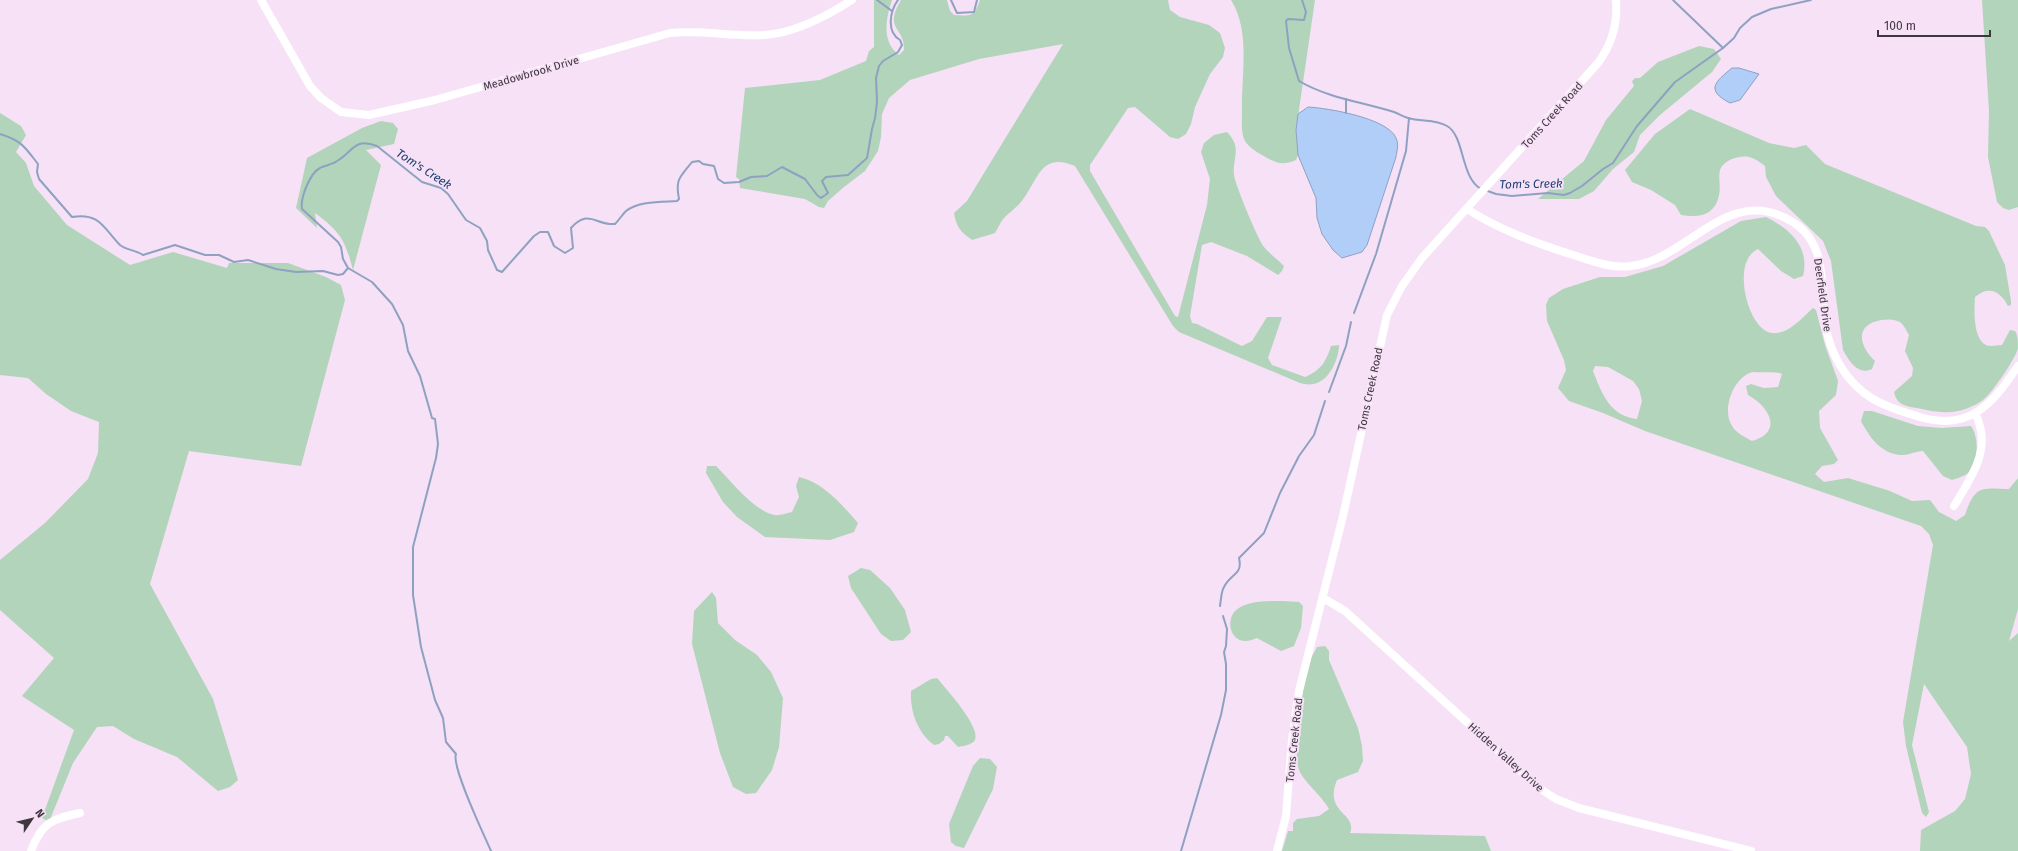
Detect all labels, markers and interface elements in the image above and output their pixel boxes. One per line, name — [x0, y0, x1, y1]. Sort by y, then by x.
scale bar — [1878, 12, 1990, 38]
text: 100 m — [1884, 19, 1916, 33]
street label: Meadowbrook Drive — [482, 54, 580, 93]
street label: Toms Creek Road — [1519, 79, 1586, 151]
water label: Tom's Creek — [394, 146, 455, 192]
water label: Tom's Creek — [1499, 176, 1563, 192]
street label: Deerfield Drive — [1811, 257, 1834, 333]
street label: Toms Creek Road — [1355, 346, 1386, 432]
street label: Toms Creek Road — [1284, 697, 1305, 783]
street label: Hidden Valley Drive — [1465, 720, 1546, 795]
north arrow — [12, 799, 52, 839]
text: N — [32, 807, 47, 820]

